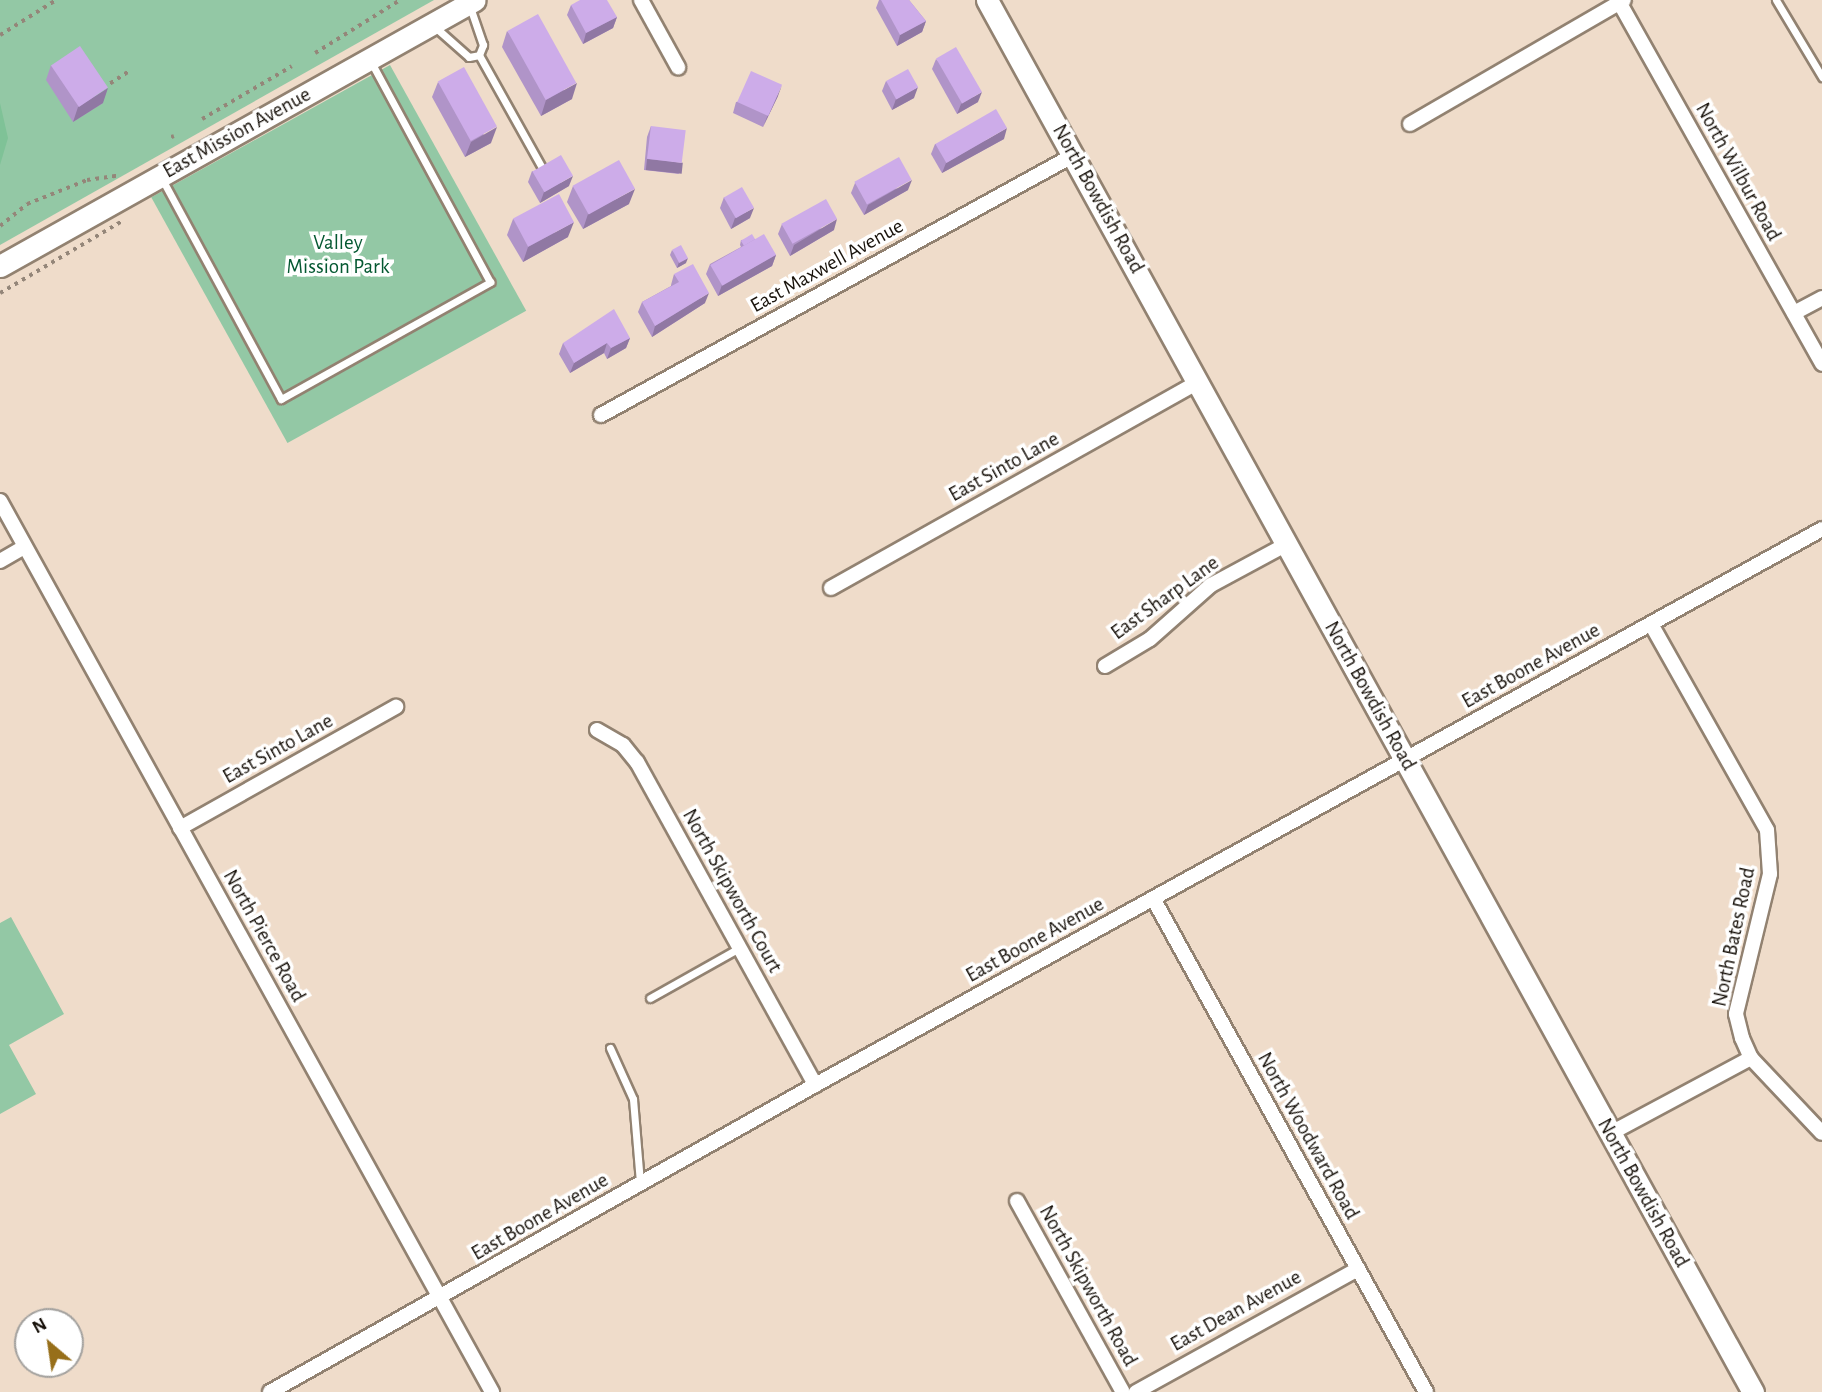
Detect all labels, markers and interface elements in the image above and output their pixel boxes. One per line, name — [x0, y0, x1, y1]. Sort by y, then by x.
street label: East Mission Avenue — [159, 82, 315, 184]
street label: North Wilbur Road — [1690, 98, 1786, 246]
street label: North Bowdish Road — [1047, 120, 1149, 278]
street label: East Maxwell Avenue — [746, 213, 908, 319]
park label: Valley Mission Park — [287, 230, 389, 280]
street label: East Sinto Lane — [944, 426, 1064, 508]
street label: East Sharp Lane — [1106, 550, 1224, 646]
street label: North Bowdish Road — [1319, 617, 1421, 775]
street label: East Boone Avenue — [1458, 618, 1604, 714]
street label: East Sinto Lane — [218, 708, 338, 790]
street label: North Skipworth Court — [677, 805, 787, 977]
street label: North Pierce Road — [217, 865, 311, 1007]
street label: North Bates Road — [1707, 865, 1761, 1009]
street label: East Boone Avenue — [962, 892, 1108, 988]
street label: North Woodward Road — [1252, 1048, 1364, 1224]
street label: North Bowdish Road — [1592, 1114, 1694, 1272]
street label: East Boone Avenue — [467, 1168, 613, 1266]
street label: North Skipworth Road — [1033, 1201, 1143, 1371]
street label: East Dean Avenue — [1166, 1265, 1306, 1357]
north arrow — [14, 1308, 84, 1378]
text: N — [29, 1314, 50, 1337]

